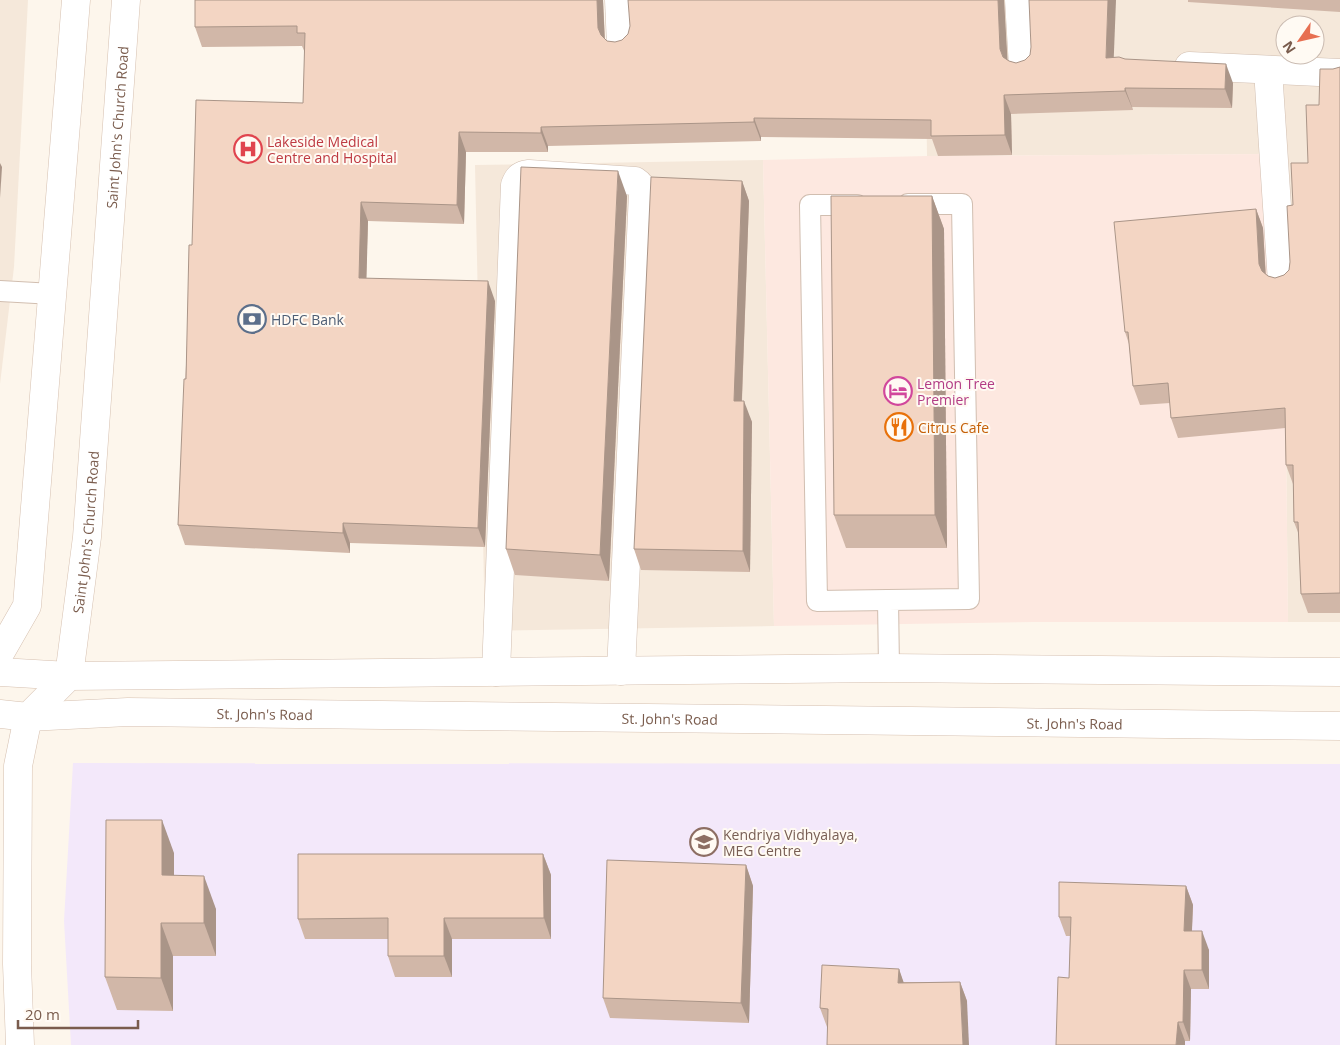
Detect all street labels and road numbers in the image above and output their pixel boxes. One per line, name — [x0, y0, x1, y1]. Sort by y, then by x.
street label: Saint John's Church Road — [101, 45, 132, 209]
street label: Saint John's Church Road — [68, 450, 103, 614]
street label: St. John's Road — [216, 704, 313, 724]
street label: St. John's Road — [621, 708, 718, 728]
street label: St. John's Road — [1026, 713, 1123, 733]

